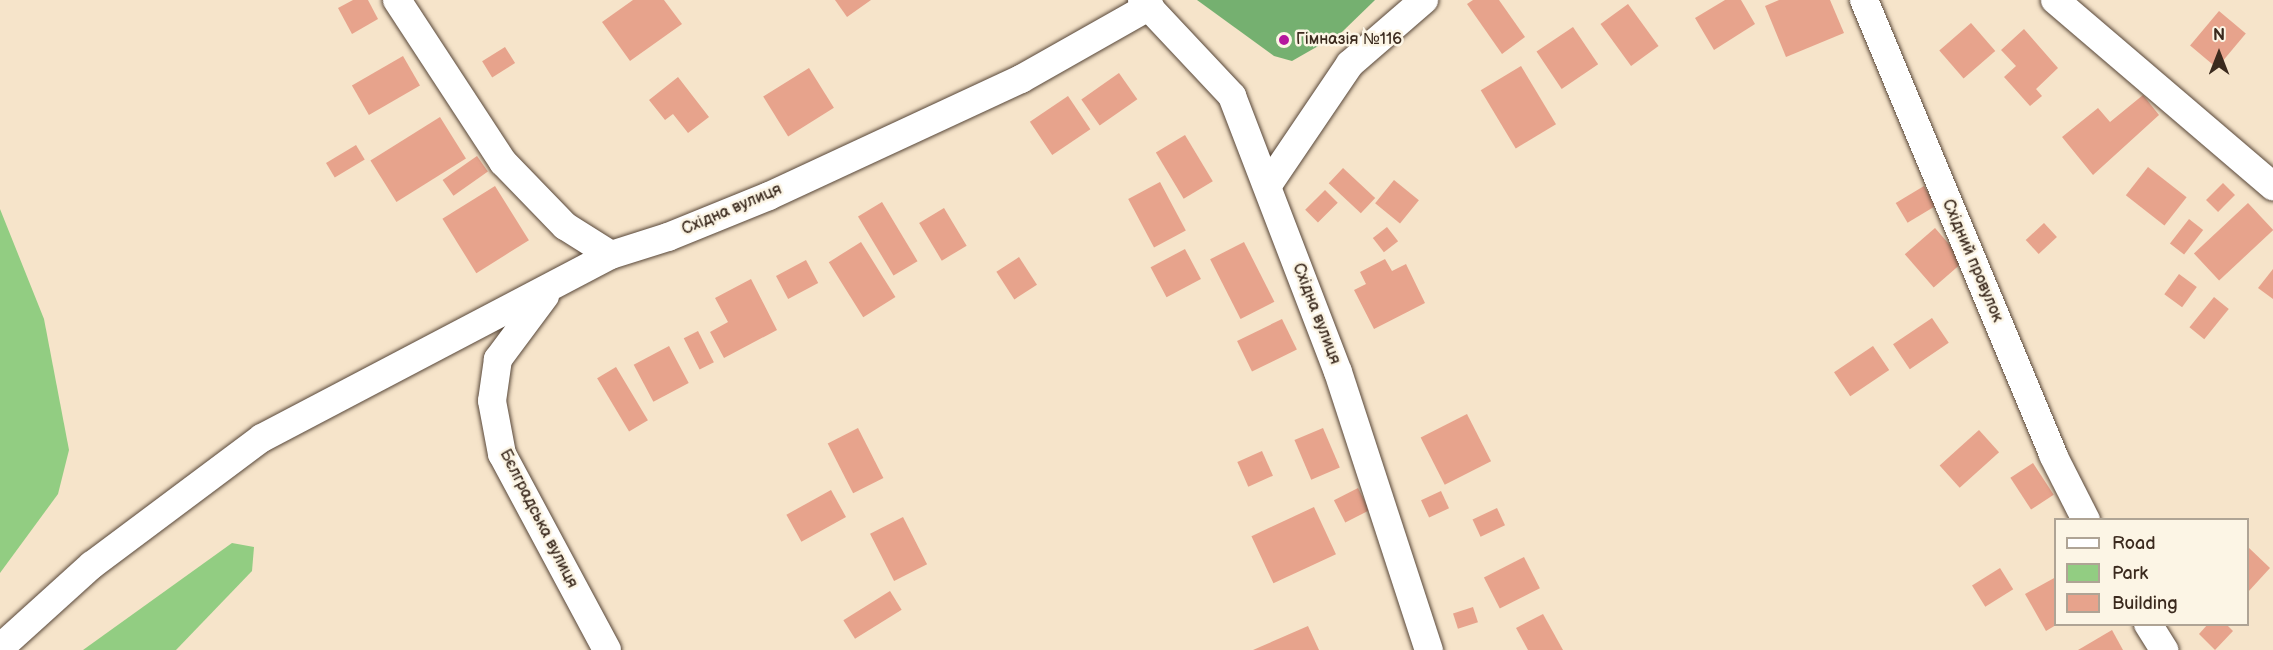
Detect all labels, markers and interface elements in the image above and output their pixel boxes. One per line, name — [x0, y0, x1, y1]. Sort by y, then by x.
north arrow — [2189, 24, 2249, 84]
text: N — [2213, 26, 2225, 45]
place label: Гімназія №116 — [1296, 30, 1402, 50]
marker: Гімназія №116 — [1277, 33, 1291, 47]
street label: Східна вулиця — [679, 180, 785, 240]
street label: Східний провулок — [1937, 197, 2007, 325]
street label: Східна вулиця — [1288, 261, 1344, 367]
street label: Бєлградська вулиця — [495, 447, 581, 591]
legend — [2054, 518, 2249, 626]
text: Road — [2112, 533, 2156, 554]
text: Park — [2112, 563, 2148, 584]
text: Building — [2112, 593, 2178, 614]

